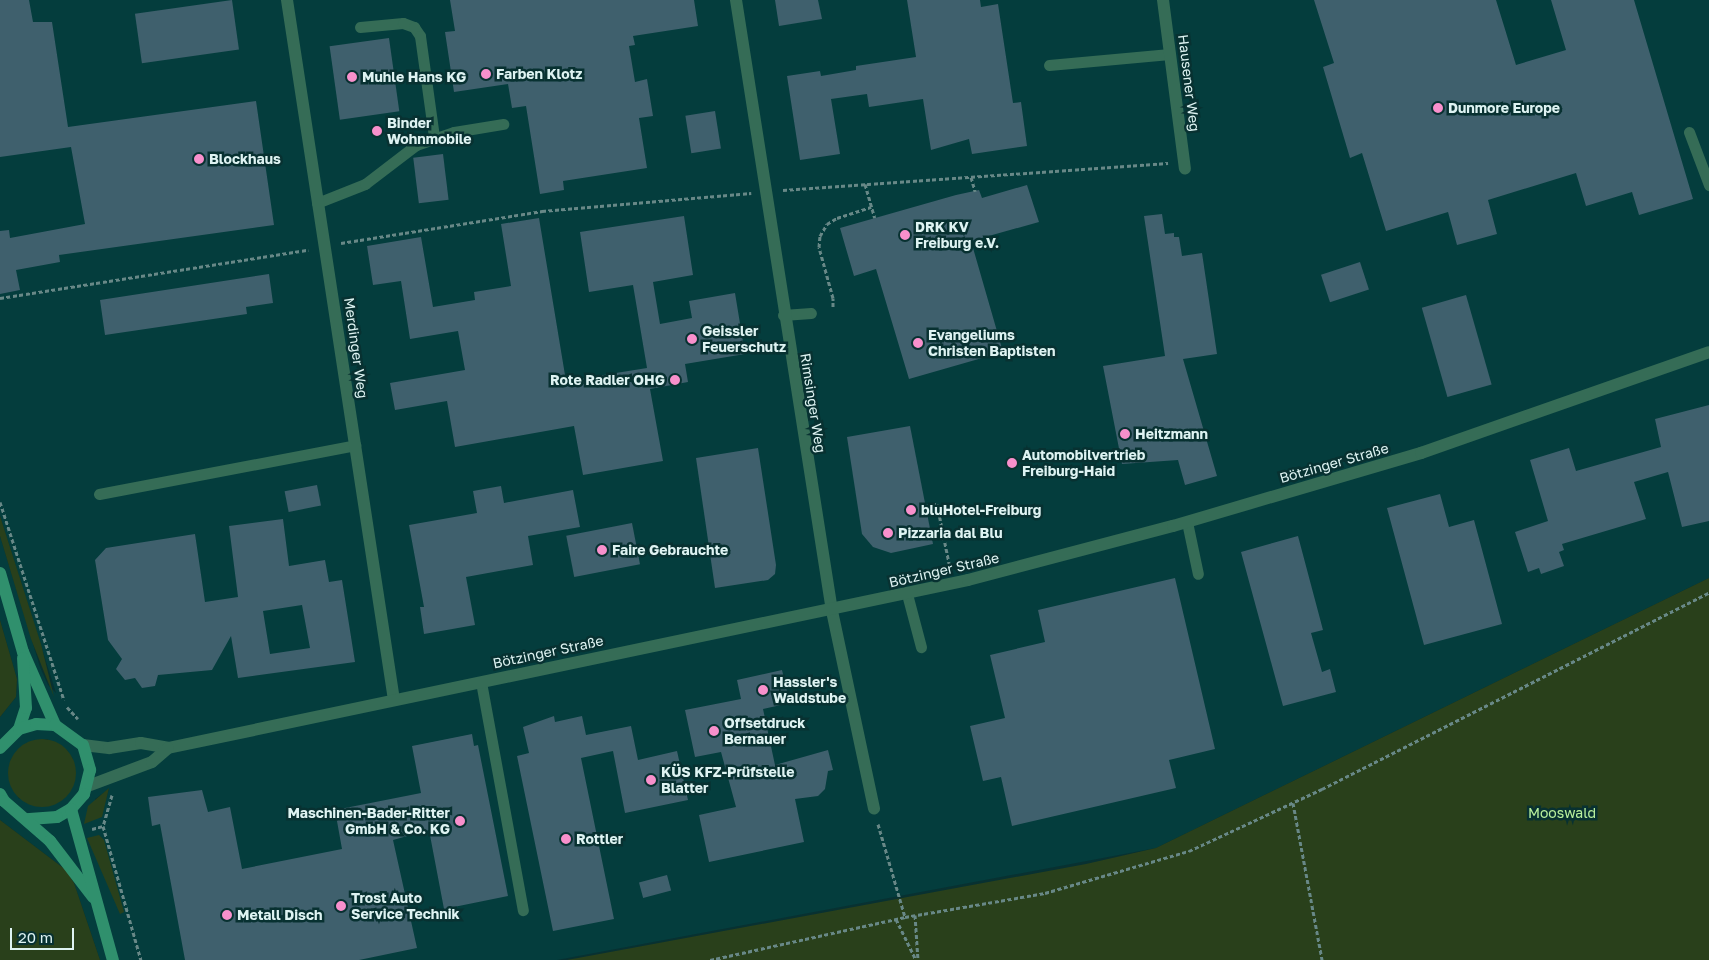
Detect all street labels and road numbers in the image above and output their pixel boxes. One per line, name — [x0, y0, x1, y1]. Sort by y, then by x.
street label: Hausener Weg — [1175, 33, 1203, 133]
street label: Merdinger Weg — [341, 296, 371, 400]
street label: Rimsinger Weg — [797, 352, 829, 454]
street label: Bötzinger Straße — [1278, 439, 1390, 487]
street label: Bötzinger Straße — [887, 549, 1001, 591]
street label: Bötzinger Straße — [491, 632, 605, 672]

